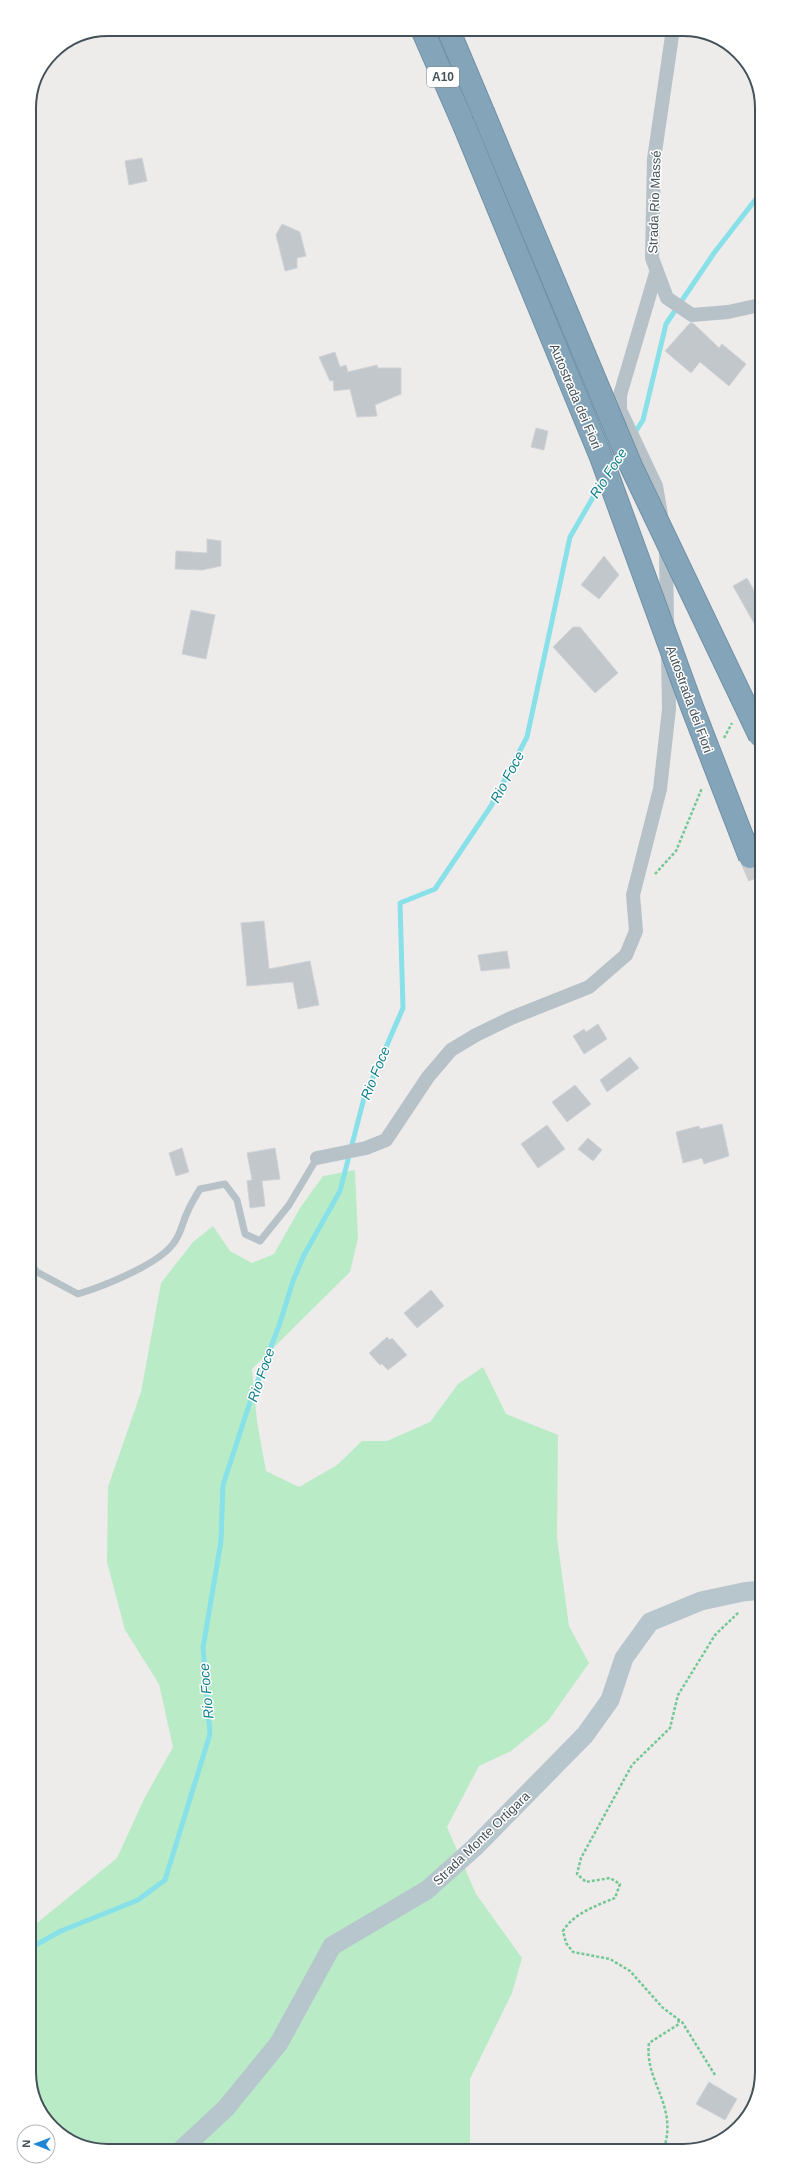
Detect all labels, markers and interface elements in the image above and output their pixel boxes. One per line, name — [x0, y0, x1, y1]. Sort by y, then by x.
road number: A10 — [427, 67, 459, 87]
street label: Strada Rio Massé — [645, 150, 664, 254]
street label: Autostrada dei Fiori — [547, 341, 605, 451]
water label: Rio Foce — [586, 445, 630, 501]
street label: Autostrada dei Fiori — [663, 644, 716, 755]
water label: Rio Foce — [487, 748, 527, 805]
water label: Rio Foce — [357, 1044, 393, 1102]
water label: Rio Foce — [244, 1346, 278, 1404]
water label: Rio Foce — [196, 1662, 216, 1720]
street label: Strada Monte Ortigara — [430, 1788, 533, 1888]
north arrow — [16, 2124, 56, 2164]
text: N — [20, 2140, 32, 2148]

